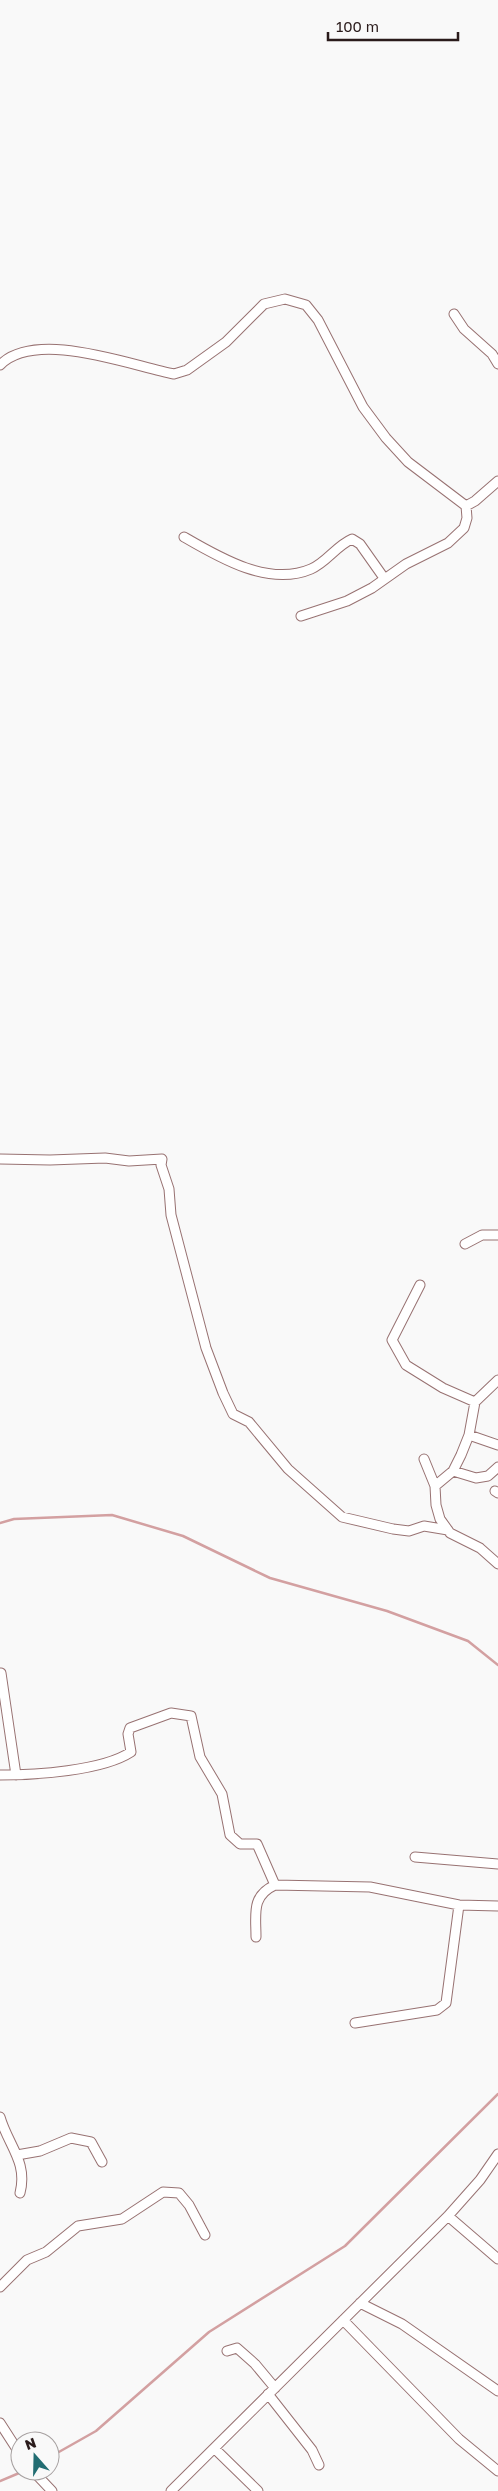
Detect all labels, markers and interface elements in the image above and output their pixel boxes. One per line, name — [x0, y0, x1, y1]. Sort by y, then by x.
scale bar — [328, 10, 458, 42]
text: 100 m — [336, 17, 379, 35]
north arrow — [10, 2431, 60, 2481]
text: N — [22, 2434, 38, 2453]

